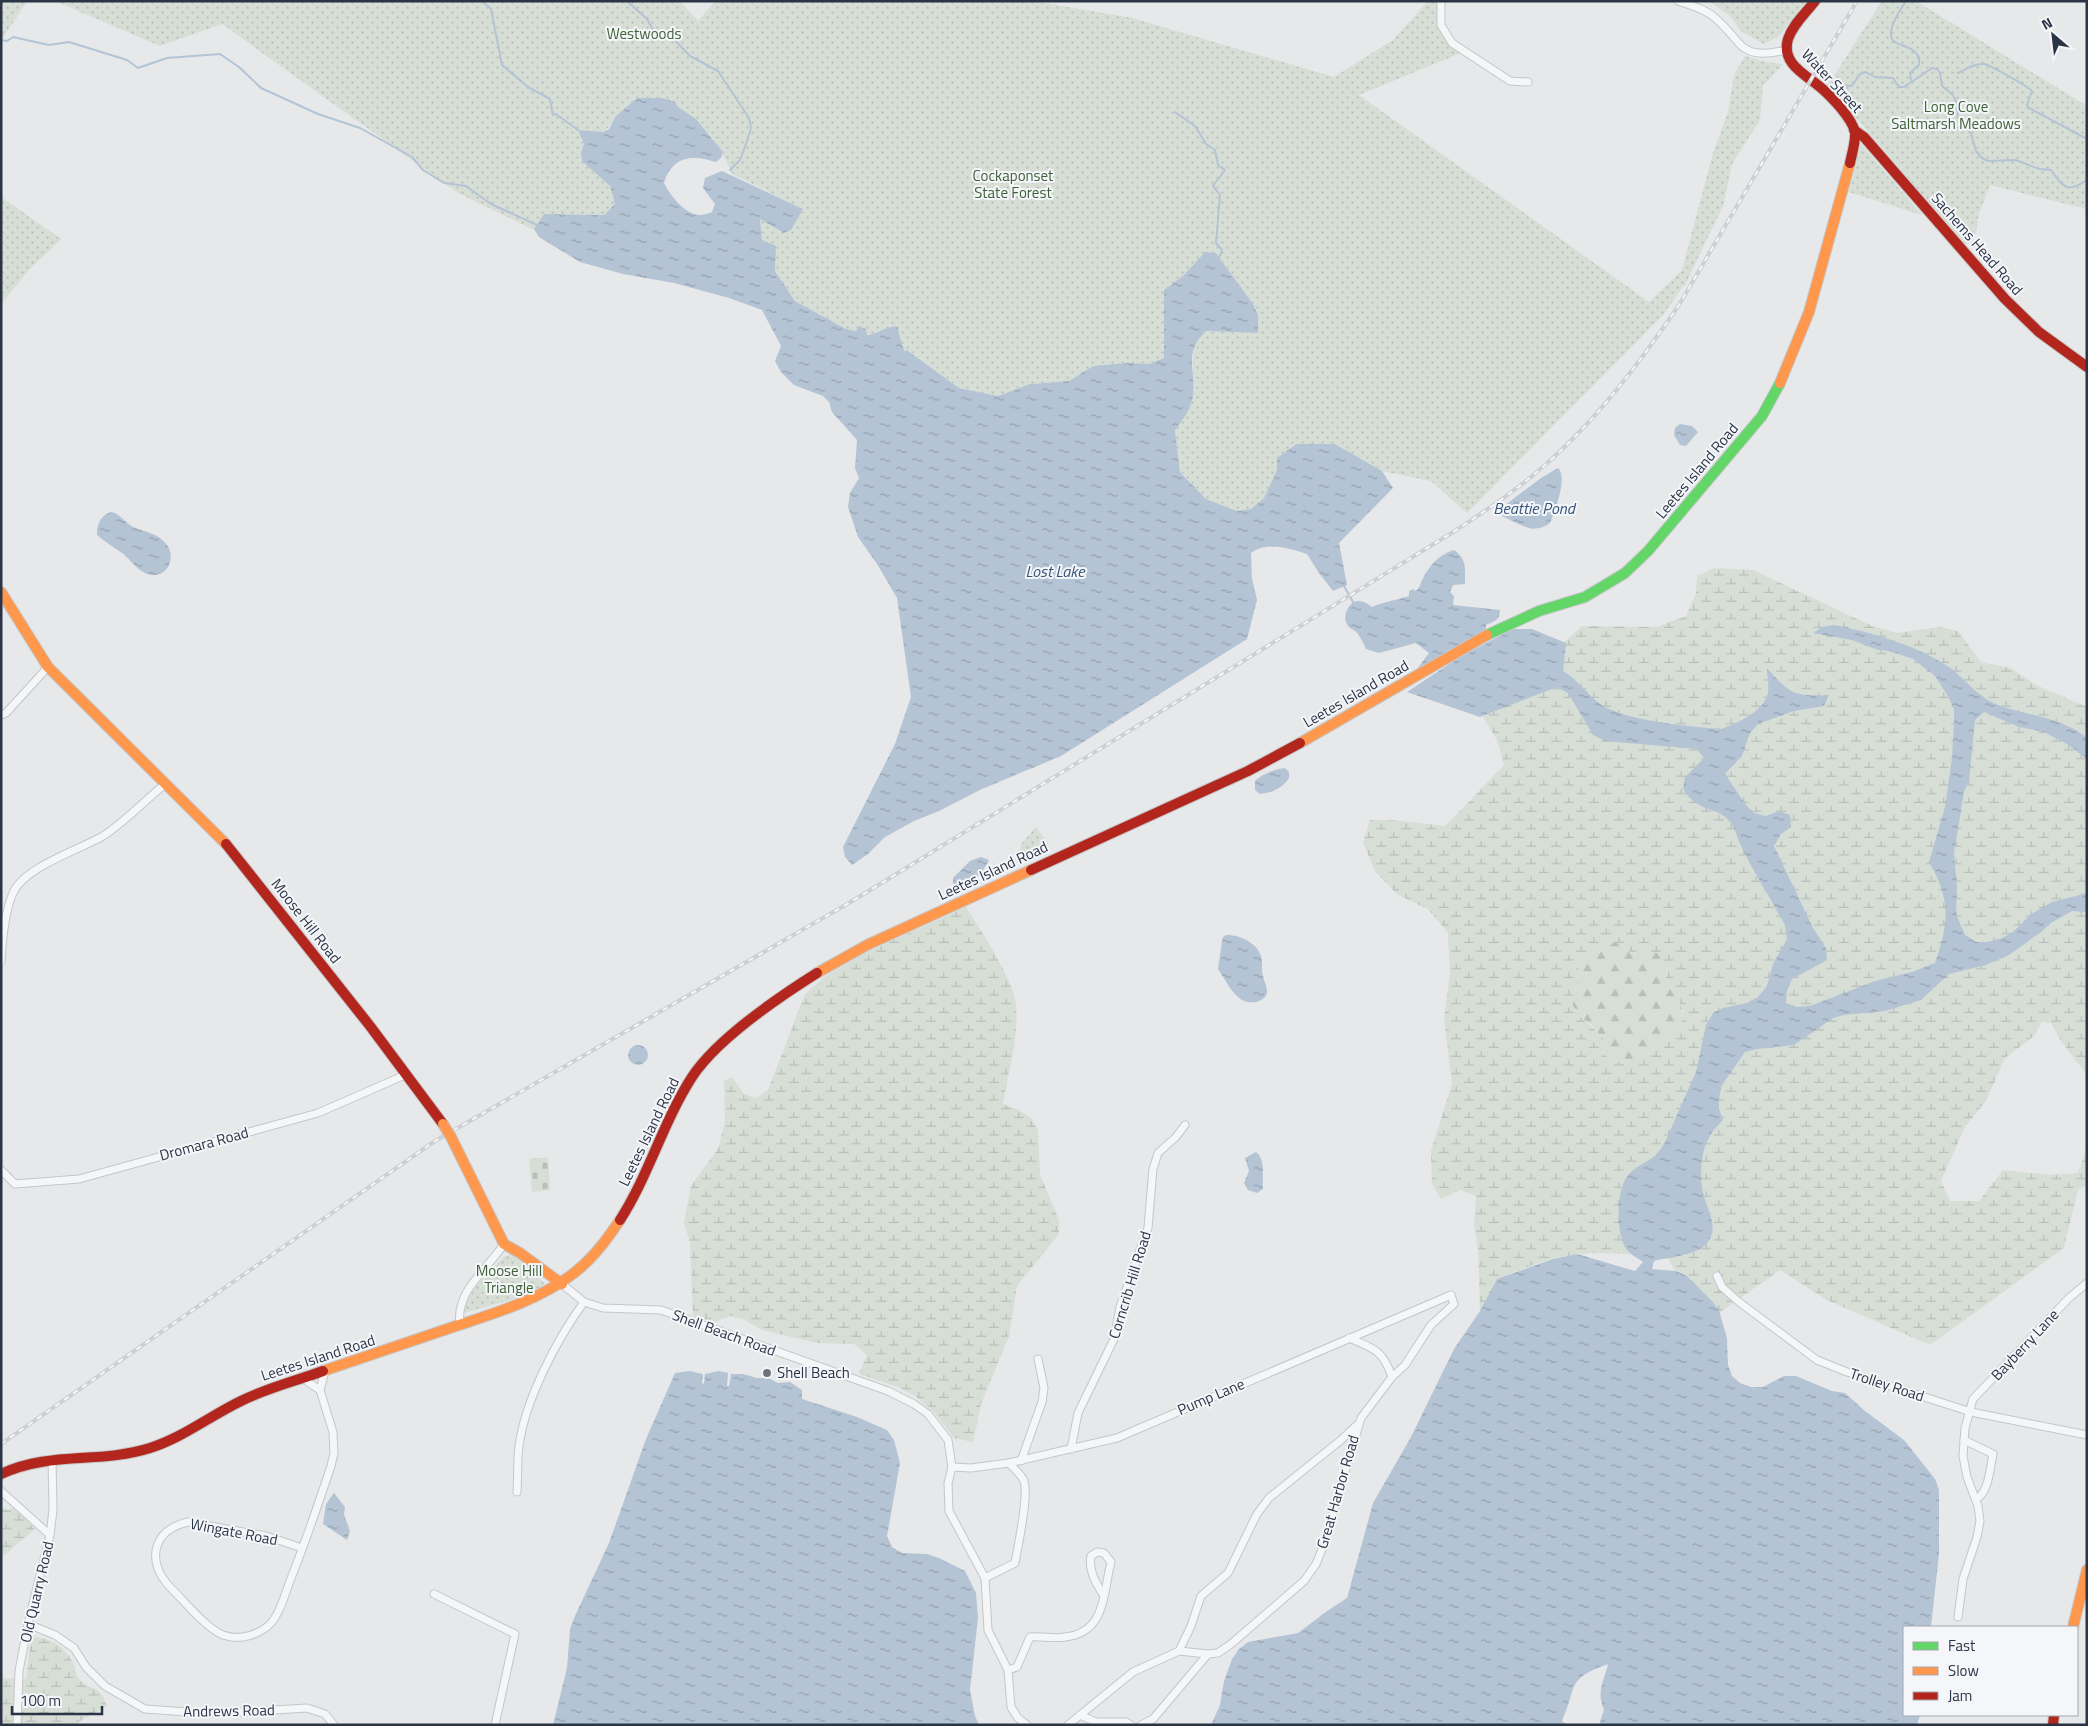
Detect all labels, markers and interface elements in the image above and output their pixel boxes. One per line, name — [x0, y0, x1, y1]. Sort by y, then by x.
north arrow — [2028, 10, 2078, 60]
text: N — [2037, 12, 2056, 35]
park label: Westwoods — [607, 22, 681, 45]
street label: Water Street — [1796, 43, 1869, 119]
park label: Long Cove Saltmarsh Meadows — [1891, 95, 2021, 135]
park label: Cockaponset State Forest — [973, 164, 1054, 204]
street label: Sachems Head Road — [1926, 187, 2029, 300]
street label: Leetes Island Road — [1650, 418, 1744, 524]
water label: Beattie Pond — [1493, 496, 1577, 520]
water label: Lost Lake — [1025, 559, 1086, 583]
street label: Leetes Island Road — [1299, 654, 1413, 733]
street label: Leetes Island Road — [934, 835, 1051, 906]
street label: Moose Hill Road — [266, 873, 347, 968]
street label: Leetes Island Road — [612, 1073, 685, 1190]
street label: Dromara Road — [157, 1121, 251, 1166]
street label: Corncrib Hill Road — [1102, 1228, 1157, 1342]
park label: Moose Hill Triangle — [476, 1259, 542, 1299]
street label: Shell Beach Road — [669, 1303, 779, 1362]
street label: Bayberry Lane — [1985, 1304, 2064, 1386]
street label: Leetes Island Road — [258, 1328, 378, 1387]
place label: Shell Beach — [777, 1361, 850, 1384]
street label: Trolley Road — [1847, 1362, 1927, 1407]
marker: Shell Beach — [761, 1367, 773, 1379]
street label: Pump Lane — [1174, 1372, 1248, 1421]
street label: Great Harbor Road — [1310, 1432, 1365, 1552]
street label: Wingate Road — [188, 1512, 280, 1551]
street label: Old Quarry Road — [14, 1539, 59, 1645]
legend — [1903, 1626, 2078, 1716]
text: Fast — [1948, 1634, 1976, 1657]
text: Slow — [1948, 1659, 1979, 1682]
scale bar — [12, 1684, 102, 1716]
text: Jam — [1948, 1684, 1972, 1707]
text: 100 m — [20, 1689, 61, 1712]
street label: Andrews Road — [183, 1698, 275, 1723]

